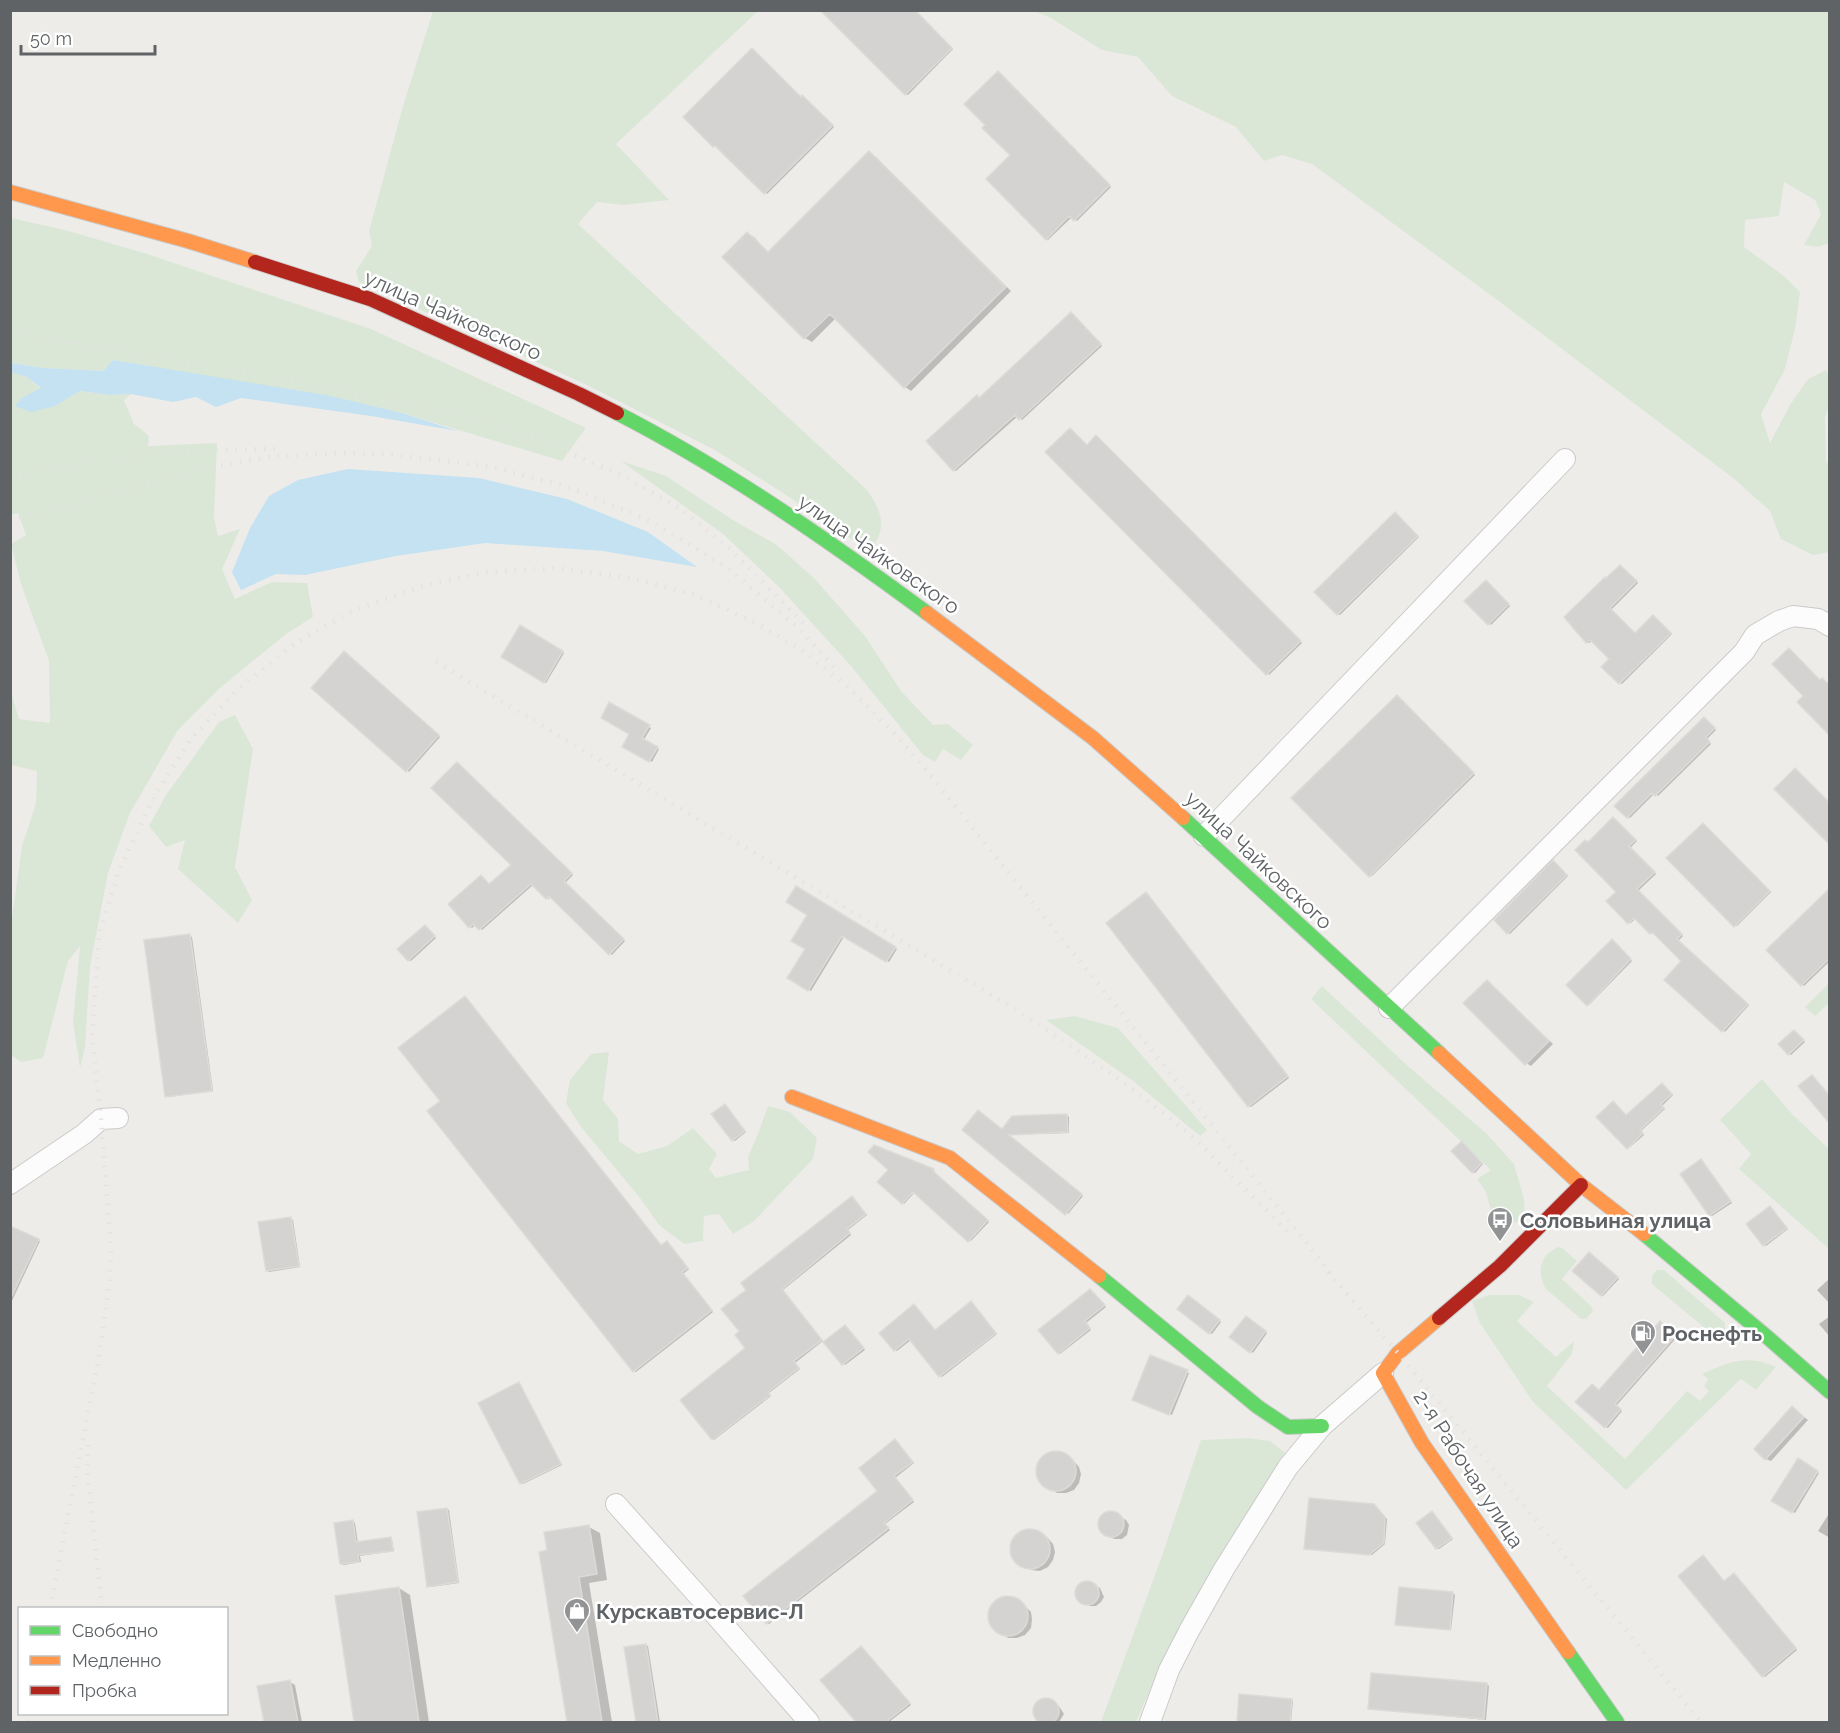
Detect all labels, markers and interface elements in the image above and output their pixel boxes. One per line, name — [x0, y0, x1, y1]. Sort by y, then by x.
scale bar — [21, 18, 154, 56]
text: 50 m — [30, 28, 72, 49]
street label: улица Чайковского — [360, 265, 546, 365]
street label: улица Чайковского — [793, 489, 965, 619]
street label: улица Чайковского — [1180, 785, 1338, 935]
bus stop icon: Соловьиная улица — [1485, 1205, 1515, 1243]
place label: Соловьиная улица — [1520, 1208, 1711, 1233]
fuel station icon: Роснефть — [1628, 1318, 1658, 1356]
place label: Роснефть — [1662, 1321, 1762, 1346]
street label: 2-я Рабочая улица — [1409, 1385, 1529, 1553]
shop icon: Курскавтосервис-Л — [562, 1596, 592, 1634]
place label: Курскавтосервис-Л — [596, 1599, 804, 1624]
legend — [18, 1607, 228, 1715]
text: Свободно — [72, 1620, 158, 1641]
text: Медленно — [72, 1650, 161, 1671]
text: Пробка — [72, 1680, 137, 1701]

